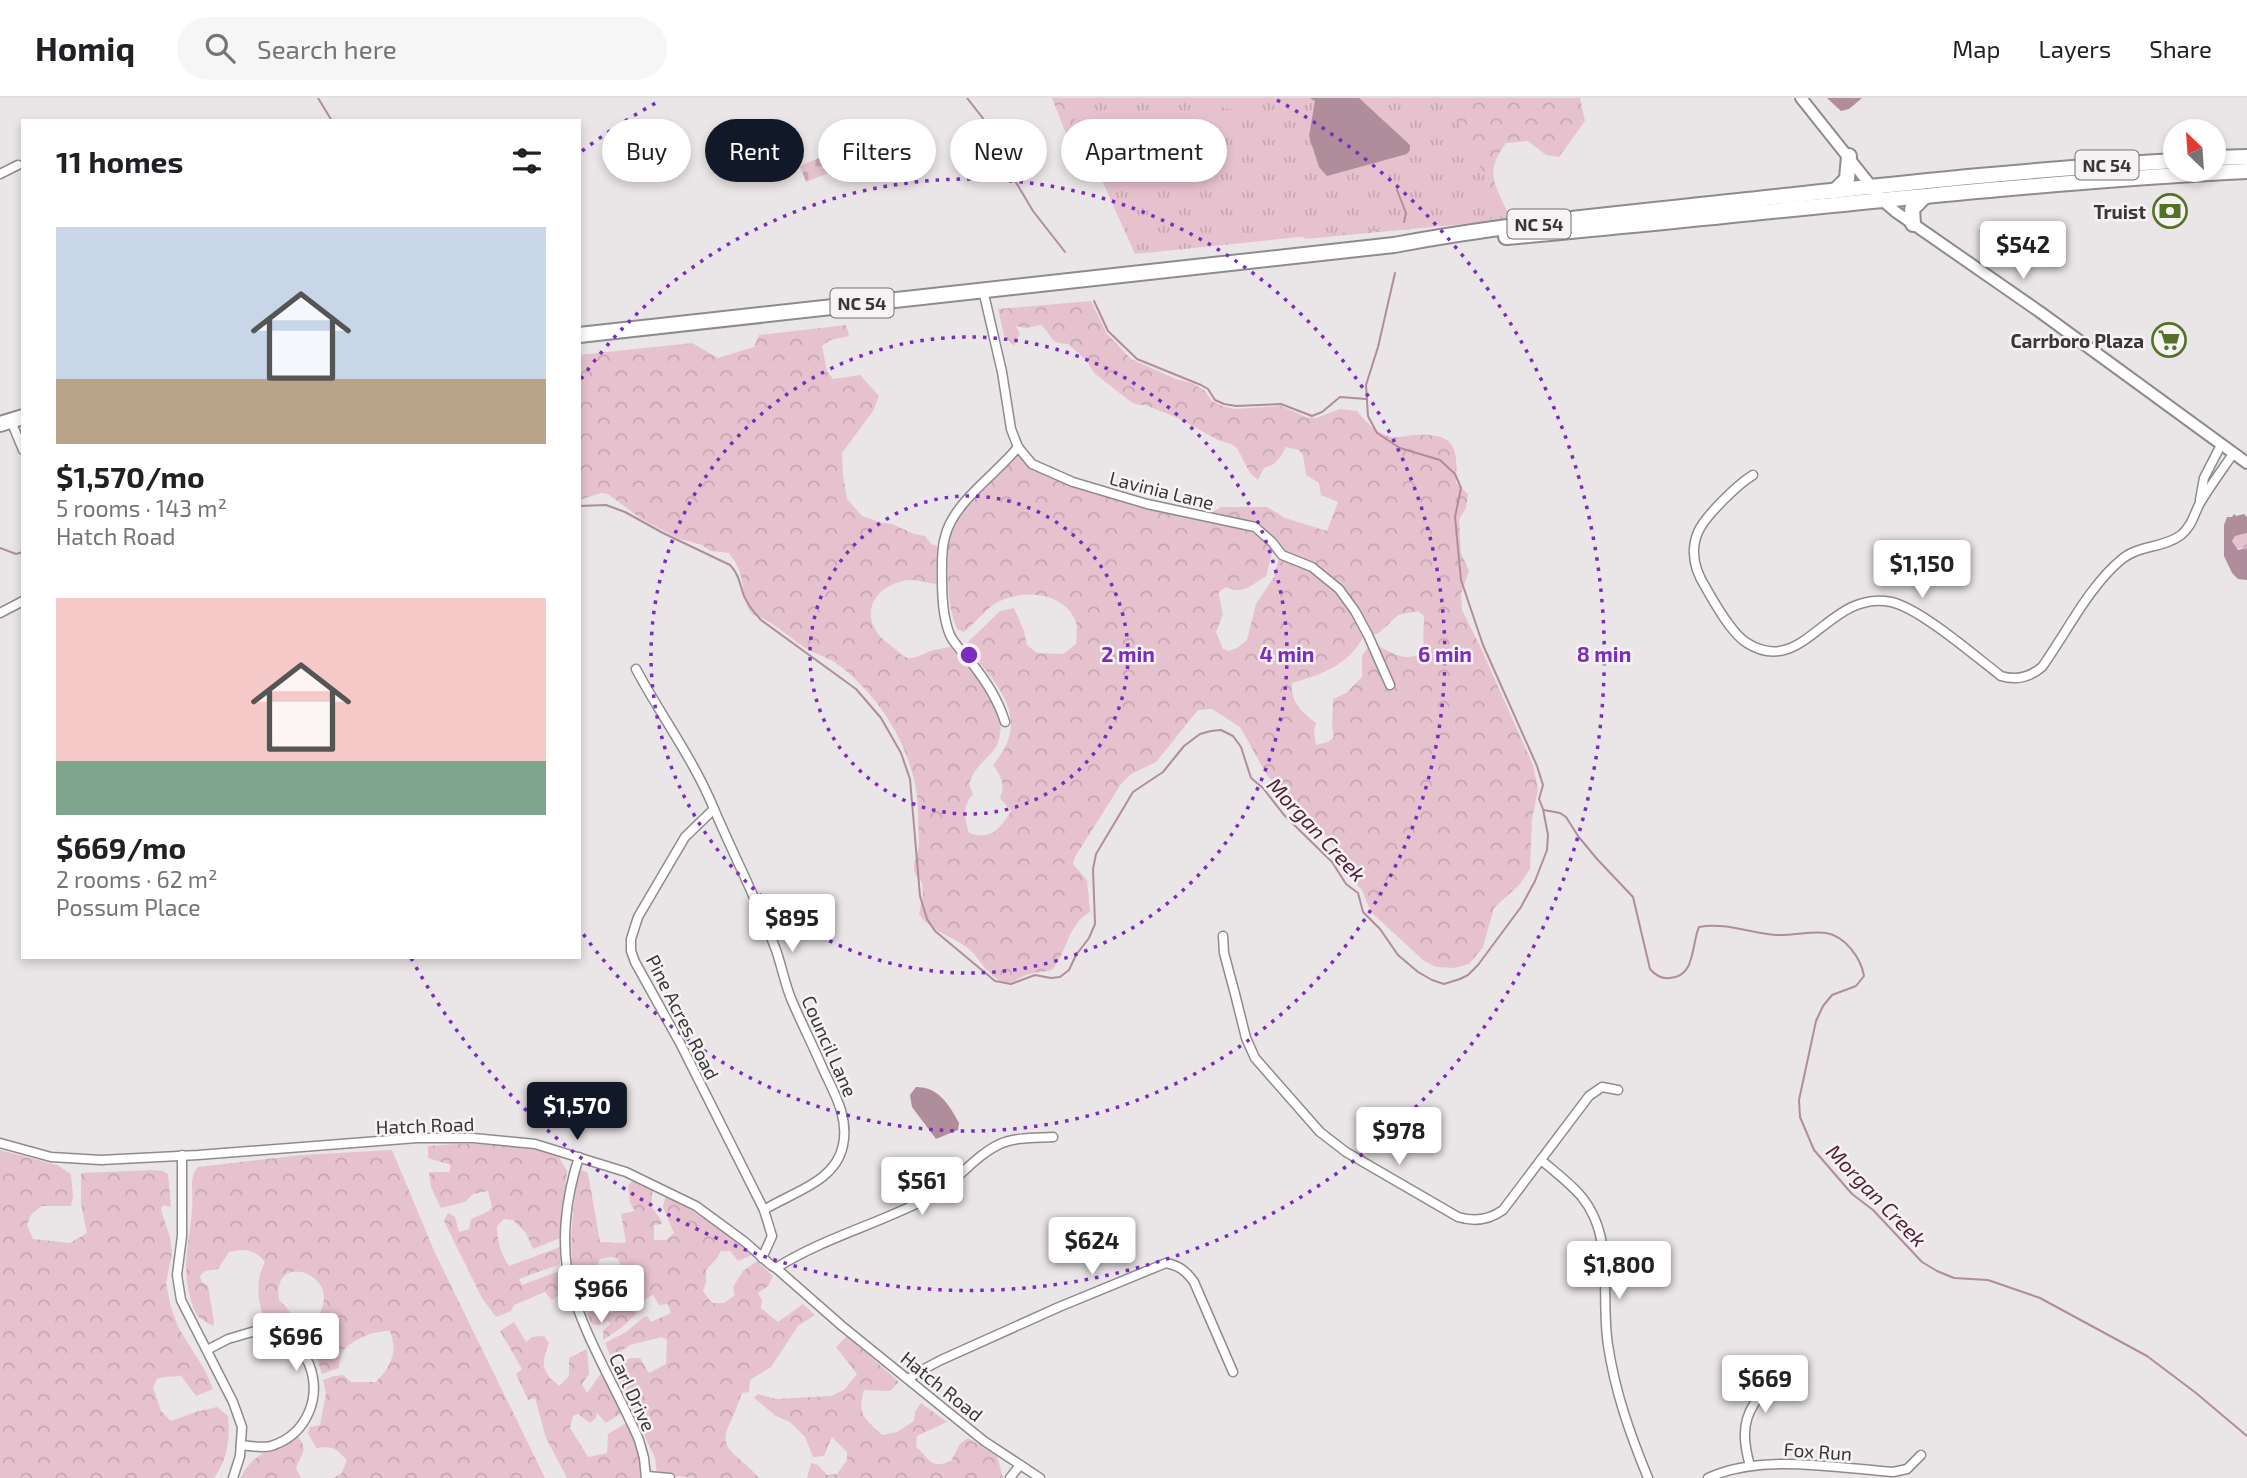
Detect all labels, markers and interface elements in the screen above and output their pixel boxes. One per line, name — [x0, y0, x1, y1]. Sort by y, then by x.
search box — [177, 17, 667, 80]
text: Homiq — [35, 28, 135, 68]
icon: search — [201, 29, 239, 67]
text: Search here — [257, 33, 397, 64]
text: Map — [1952, 34, 2000, 63]
text: Layers — [2038, 34, 2111, 63]
text: Share — [2149, 34, 2212, 63]
chip: Buy — [602, 119, 691, 182]
chip: Rent — [705, 119, 804, 182]
chip: Filters — [818, 119, 936, 182]
chip: New — [950, 119, 1047, 182]
chip: Apartment — [1061, 119, 1227, 182]
north arrow — [2163, 119, 2226, 182]
map controls — [2163, 119, 2226, 182]
icon: filters — [508, 142, 546, 180]
text: 11 homes — [56, 143, 183, 179]
road number: NC 54 — [2076, 150, 2138, 180]
bank icon: Truist — [2151, 192, 2189, 230]
place label: Truist — [2094, 200, 2146, 223]
road number: NC 54 — [1508, 210, 1570, 238]
pin: $542 — [1982, 222, 2064, 281]
text: $542 — [1996, 230, 2050, 258]
icon: home — [238, 273, 364, 399]
road number: NC 54 — [830, 288, 894, 318]
supermarket icon: Carrboro Plaza — [2150, 321, 2188, 359]
place label: Carrboro Plaza — [2010, 329, 2144, 352]
text: $1,570/mo — [56, 458, 205, 494]
street label: Lavinia Lane — [1107, 466, 1217, 514]
text: 5 rooms · 143 m² — [56, 494, 227, 522]
text: Hatch Road — [56, 522, 175, 550]
pin: $1,150 — [1865, 540, 1979, 600]
text: $1,150 — [1890, 549, 1955, 577]
text: 2 min — [1101, 641, 1155, 666]
text: 4 min — [1260, 641, 1314, 666]
text: 6 min — [1418, 641, 1472, 666]
text: 8 min — [1577, 641, 1631, 666]
centre of rings — [957, 643, 981, 667]
icon: home — [238, 644, 364, 770]
water label: Morgan Creek — [1263, 772, 1371, 886]
text: $669/mo — [56, 829, 186, 865]
text: 2 rooms · 62 m² — [56, 865, 218, 893]
text: Possum Place — [56, 893, 201, 921]
pin: $895 — [751, 894, 833, 954]
text: $895 — [765, 903, 819, 931]
street label: Pine Acres Road — [642, 951, 724, 1083]
street label: Council Lane — [797, 992, 863, 1100]
pin: $1,570 — [520, 1082, 634, 1142]
text: $1,570 — [543, 1091, 611, 1119]
pin: $978 — [1358, 1108, 1440, 1167]
street label: Hatch Road — [375, 1112, 475, 1138]
text: $978 — [1372, 1116, 1426, 1144]
water label: Morgan Creek — [1822, 1139, 1932, 1252]
pin: $561 — [881, 1158, 963, 1217]
text: $561 — [897, 1166, 947, 1194]
pin: $624 — [1051, 1218, 1133, 1277]
text: $624 — [1065, 1226, 1119, 1254]
pin: $1,800 — [1562, 1242, 1676, 1301]
text: $1,800 — [1583, 1250, 1655, 1278]
pin: $966 — [560, 1266, 642, 1325]
text: $966 — [574, 1274, 628, 1302]
pin: $696 — [255, 1314, 337, 1373]
text: $696 — [269, 1322, 323, 1350]
street label: Hatch Road — [896, 1346, 988, 1426]
street label: Carl Drive — [605, 1349, 661, 1435]
pin: $669 — [1724, 1356, 1806, 1415]
text: $669 — [1738, 1364, 1792, 1392]
street label: Fox Run — [1783, 1437, 1853, 1465]

